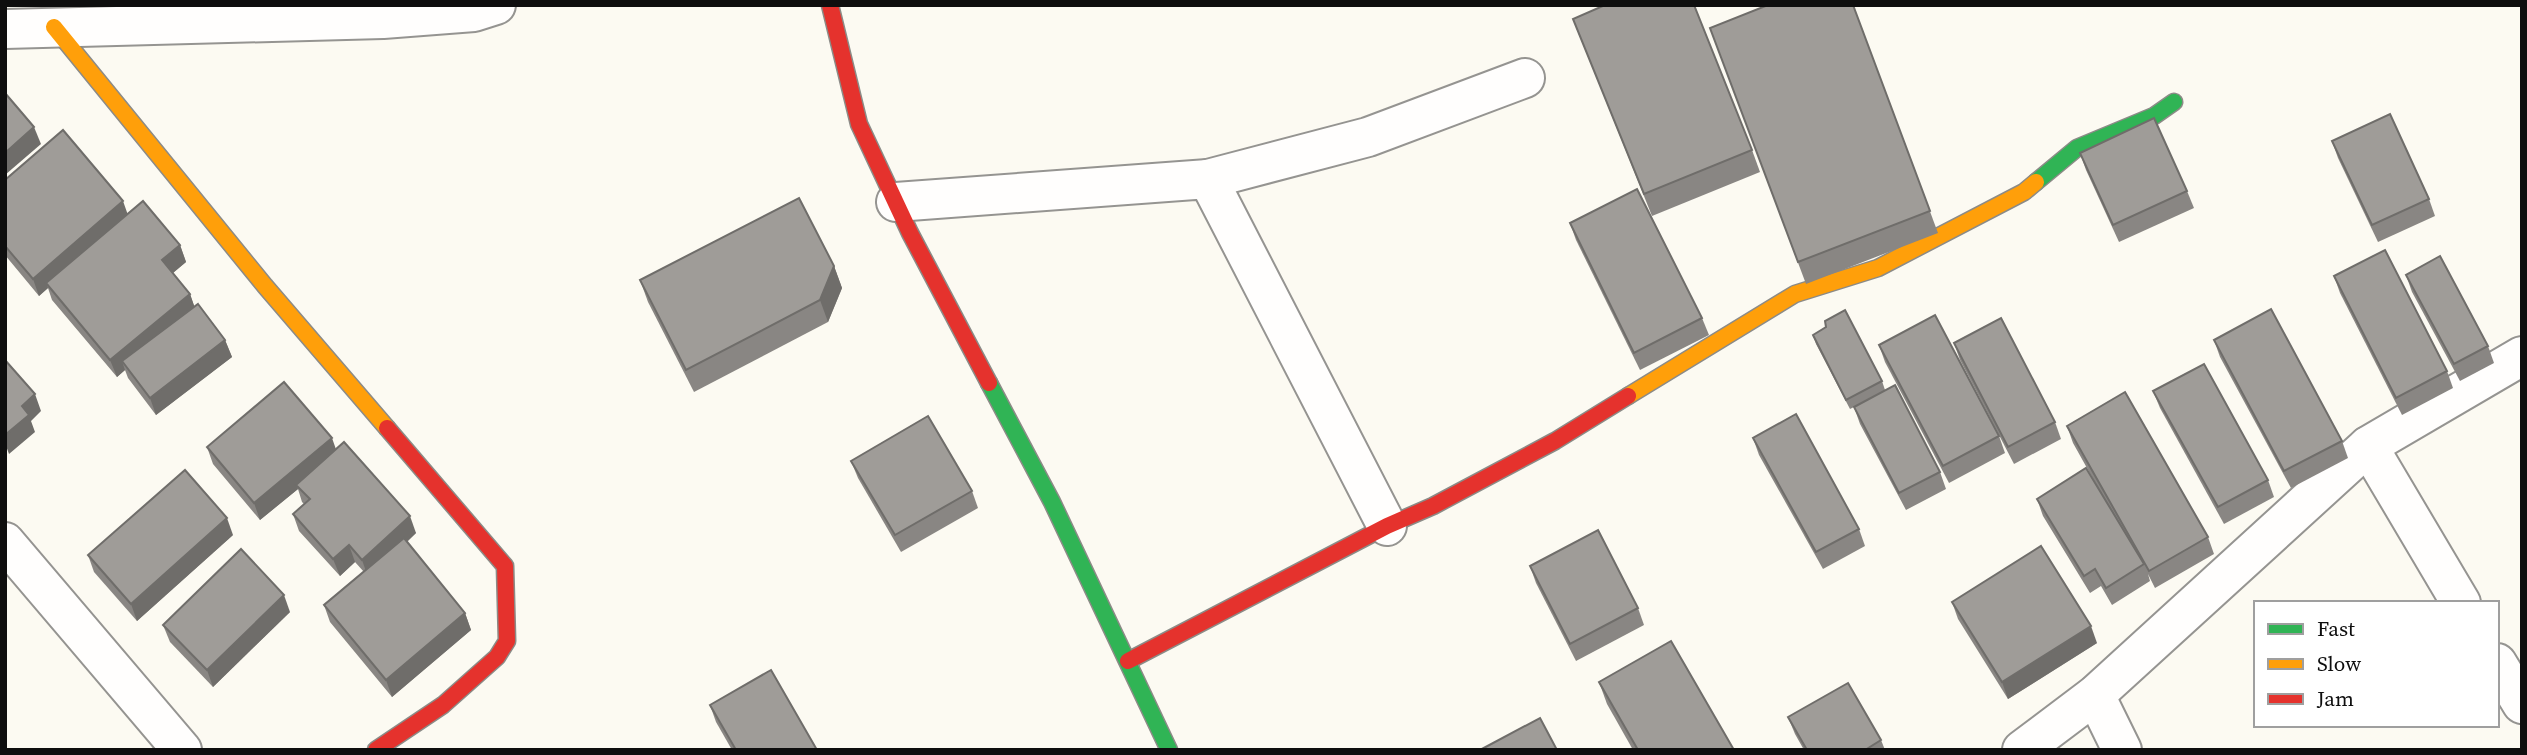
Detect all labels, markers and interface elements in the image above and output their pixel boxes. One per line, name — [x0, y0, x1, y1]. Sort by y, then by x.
legend — [2254, 601, 2499, 727]
text: Fast — [2317, 614, 2355, 643]
text: Slow — [2317, 649, 2361, 678]
text: Jam — [2316, 684, 2354, 713]

